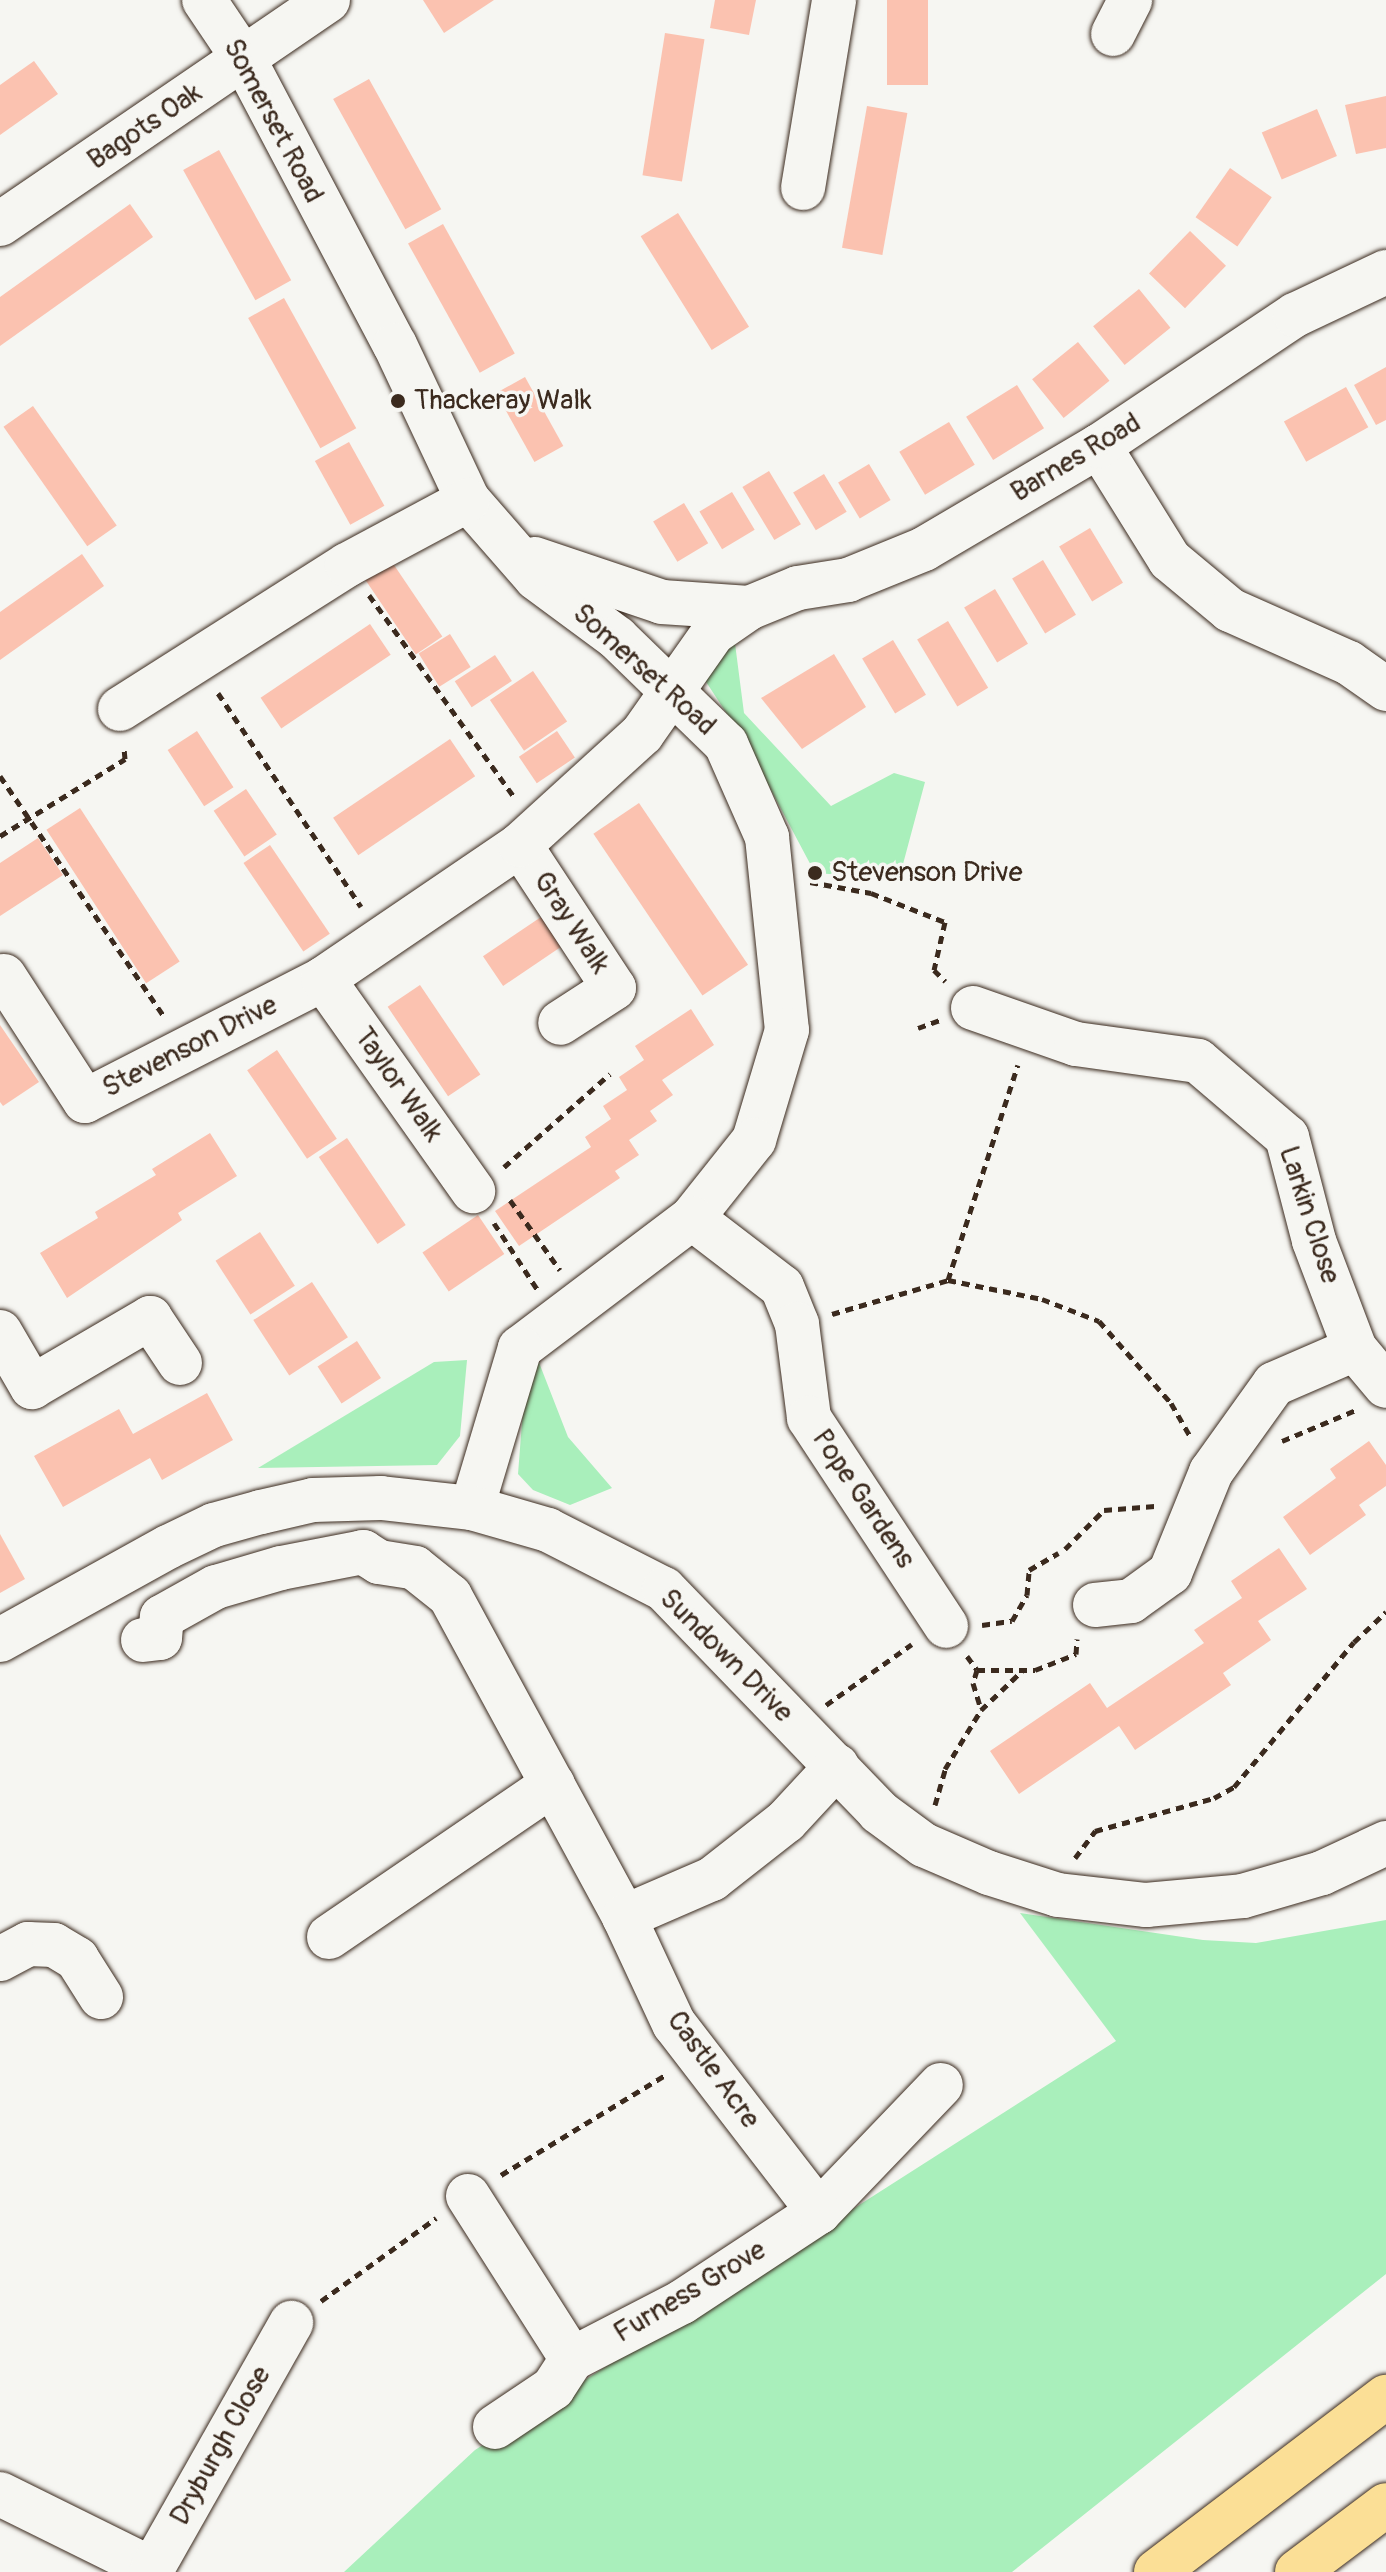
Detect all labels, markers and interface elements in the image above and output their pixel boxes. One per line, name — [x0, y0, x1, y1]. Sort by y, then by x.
street label: Somerset Road — [216, 33, 330, 209]
street label: Bagots Oak — [82, 77, 208, 177]
place label: Thackeray Walk — [414, 384, 592, 418]
marker: Thackeray Walk — [389, 392, 407, 410]
street label: Barnes Road — [1005, 406, 1147, 510]
street label: Somerset Road — [566, 597, 722, 743]
place label: Stevenson Drive — [831, 856, 1023, 890]
marker: Stevenson Drive — [806, 864, 824, 882]
street label: Gray Walk — [526, 866, 616, 980]
street label: Stevenson Drive — [97, 989, 283, 1105]
street label: Taylor Walk — [346, 1021, 450, 1149]
street label: Larkin Close — [1271, 1142, 1347, 1288]
street label: Pope Gardens — [804, 1423, 922, 1575]
street label: Sundown Drive — [652, 1582, 800, 1730]
street label: Castle Acre — [659, 2005, 767, 2135]
street label: Furness Grove — [608, 2234, 772, 2350]
street label: Dryburgh Close — [164, 2361, 278, 2531]

